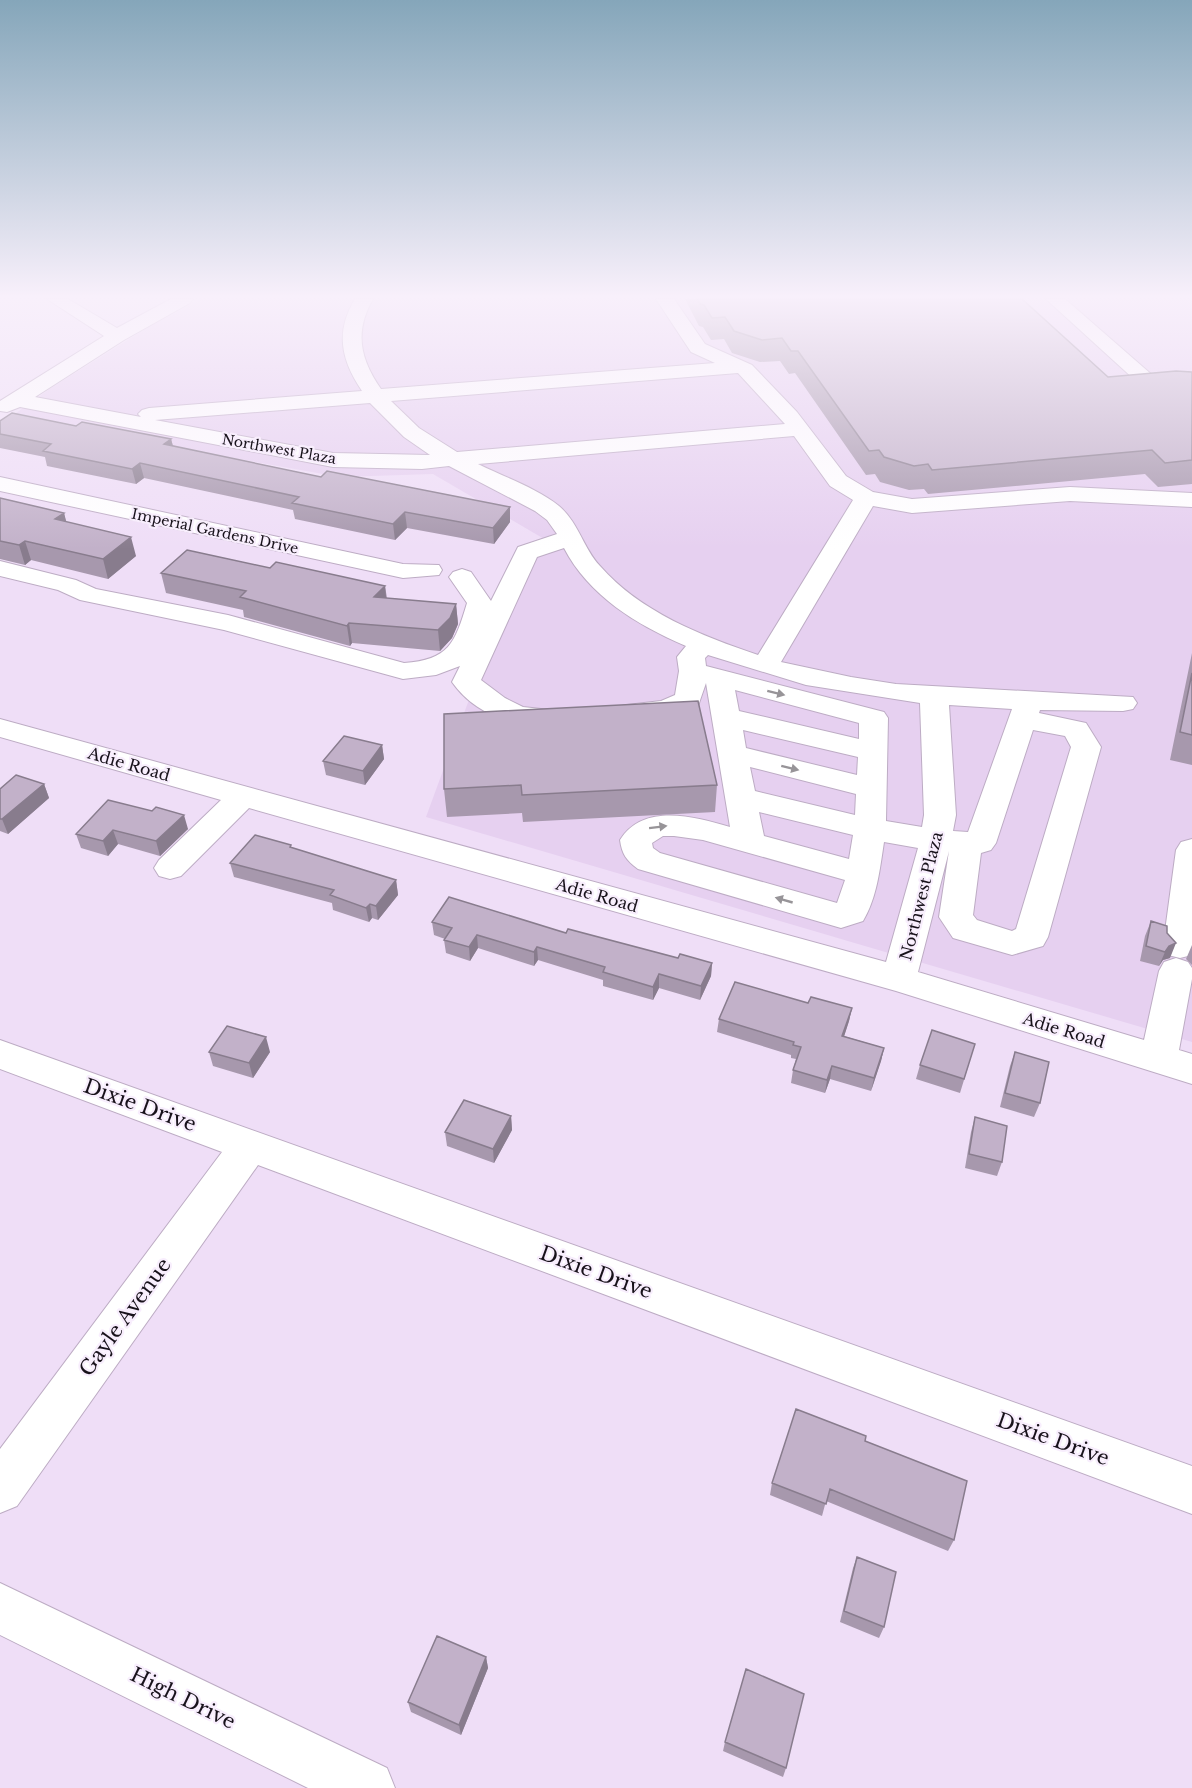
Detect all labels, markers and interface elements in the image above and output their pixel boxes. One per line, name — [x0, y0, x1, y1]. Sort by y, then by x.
street label: Northwest Plaza — [221, 430, 338, 468]
street label: Imperial Gardens Drive — [130, 505, 300, 557]
one-way arrow — [766, 688, 785, 698]
street label: Adie Road — [85, 742, 173, 785]
one-way arrow — [780, 764, 799, 774]
one-way arrow — [649, 822, 668, 832]
street label: Northwest Plaza — [895, 829, 947, 962]
street label: Adie Road — [553, 873, 641, 916]
one-way arrow — [775, 895, 793, 904]
street label: Adie Road — [1020, 1008, 1108, 1052]
street label: Dixie Drive — [81, 1074, 199, 1136]
street label: Dixie Drive — [537, 1241, 655, 1303]
street label: Gayle Avenue — [74, 1253, 176, 1381]
street label: Dixie Drive — [994, 1408, 1112, 1470]
street label: High Drive — [127, 1662, 239, 1734]

